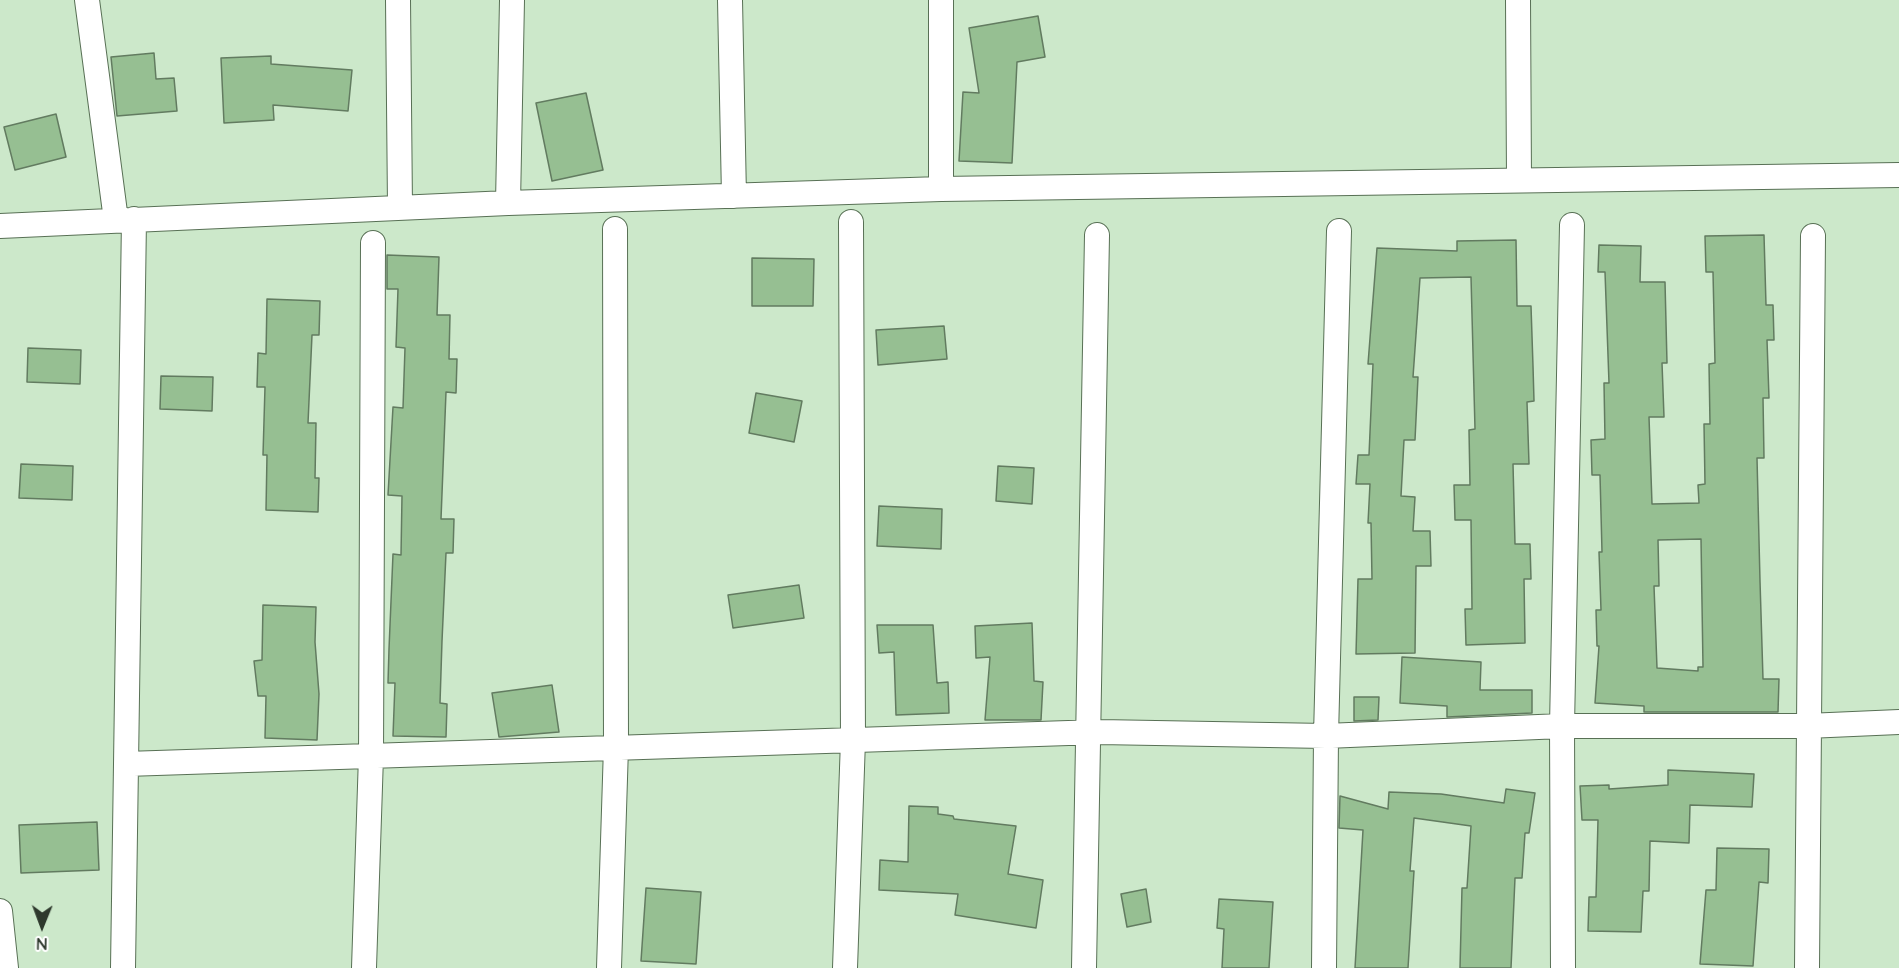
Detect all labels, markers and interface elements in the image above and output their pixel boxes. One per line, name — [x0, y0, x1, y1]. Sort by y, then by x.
north arrow — [12, 896, 72, 956]
text: N — [36, 934, 48, 954]

